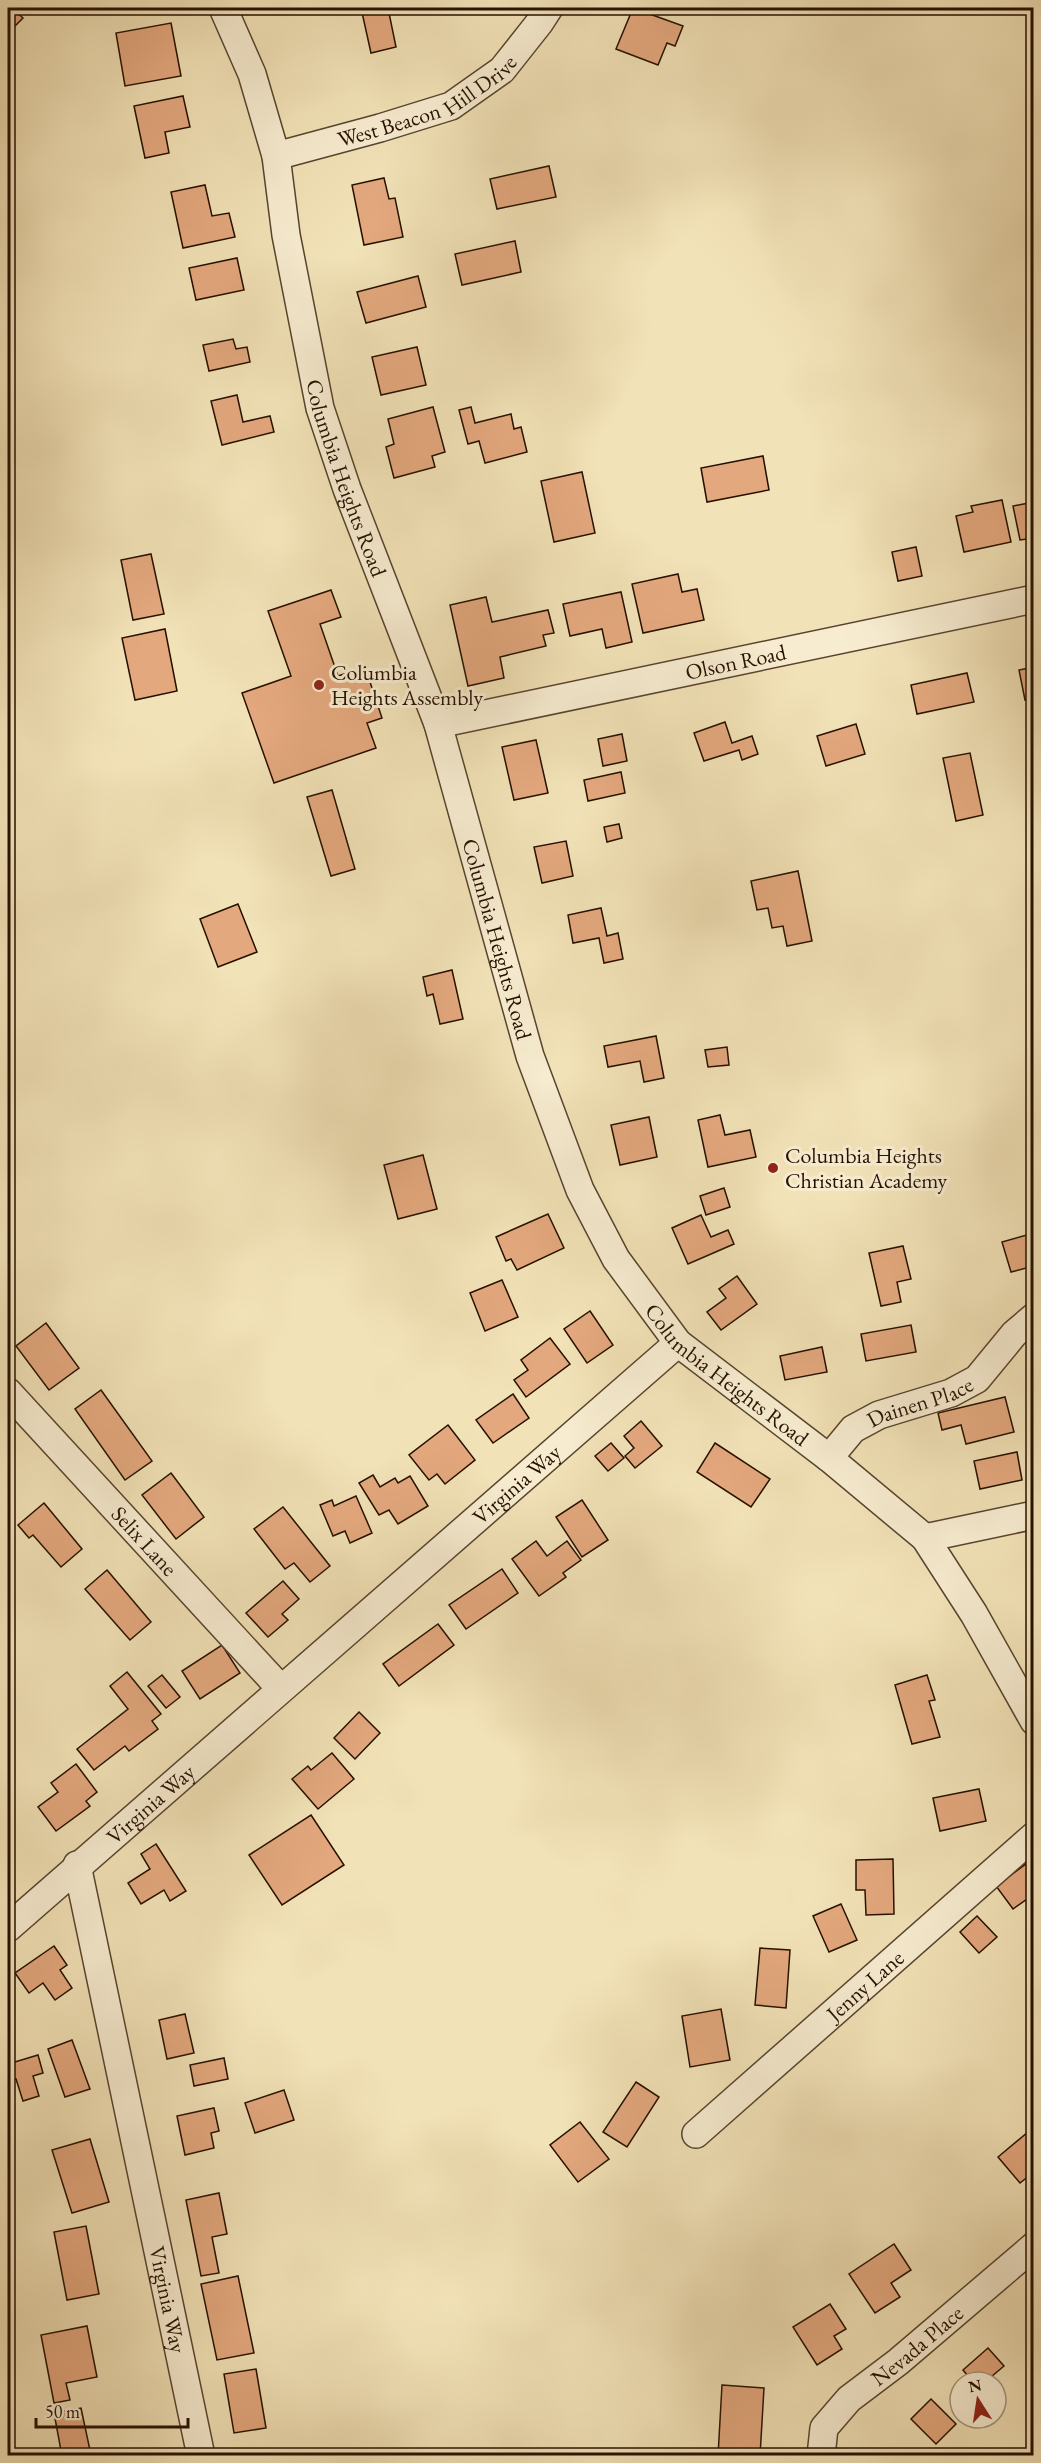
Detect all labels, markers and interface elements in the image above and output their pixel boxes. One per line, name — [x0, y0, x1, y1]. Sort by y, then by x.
street label: West Beacon Hill Drive — [334, 49, 523, 153]
street label: Columbia Heights Road — [300, 377, 394, 582]
street label: Olson Road — [683, 637, 789, 686]
place label: Columbia Heights Assembly — [331, 658, 484, 712]
marker: Columbia Heights Assembly — [312, 678, 326, 692]
street label: Columbia Heights Road — [456, 835, 539, 1044]
place label: Columbia Heights Christian Academy — [785, 1141, 947, 1195]
marker: Columbia Heights Christian Academy — [766, 1161, 780, 1175]
street label: Columbia Heights Road — [639, 1297, 816, 1453]
street label: Dainen Place — [861, 1369, 978, 1434]
street label: Virginia Way — [466, 1437, 567, 1531]
street label: Selix Lane — [105, 1500, 184, 1582]
street label: Virginia Way — [100, 1757, 201, 1850]
street label: Jenny Lane — [818, 1943, 910, 2029]
street label: Virginia Way — [143, 2243, 194, 2356]
street label: Nevada Place — [865, 2298, 969, 2392]
north arrow — [948, 2370, 1008, 2430]
text: N — [966, 2374, 984, 2397]
scale bar — [36, 2391, 188, 2429]
text: 50 m — [45, 2400, 80, 2423]

